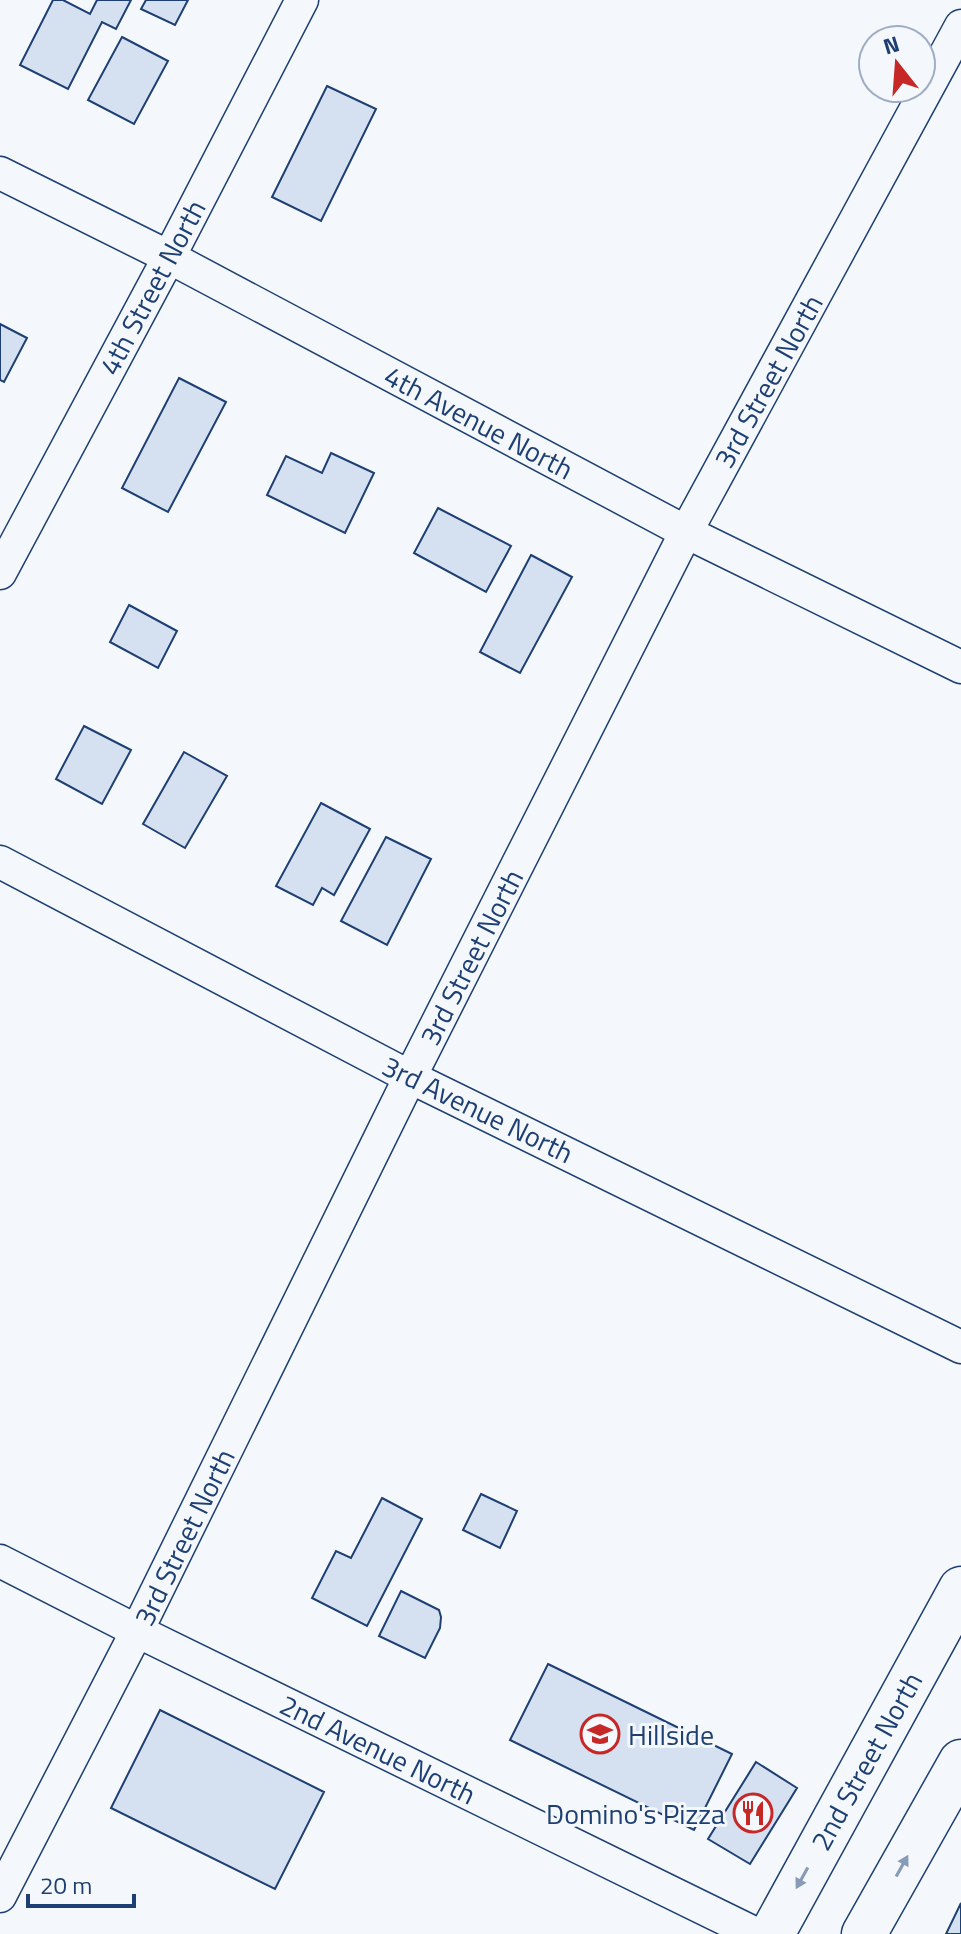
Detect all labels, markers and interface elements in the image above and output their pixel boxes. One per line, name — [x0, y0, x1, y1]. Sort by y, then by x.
north arrow — [857, 24, 937, 104]
text: N — [879, 26, 903, 63]
street label: 4th Street North — [88, 192, 216, 382]
street label: 3rd Street North — [703, 286, 833, 476]
street label: 4th Avenue North — [377, 354, 581, 490]
street label: 3rd Street North — [408, 862, 534, 1052]
street label: 3rd Avenue North — [375, 1044, 581, 1174]
street label: 3rd Street North — [122, 1441, 246, 1633]
street label: 2nd Street North — [799, 1664, 933, 1858]
street label: 2nd Avenue North — [273, 1683, 483, 1815]
school or university icon: Hillside — [579, 1713, 621, 1755]
place label: Hillside — [628, 1713, 714, 1756]
place label: Domino's Pizza — [546, 1792, 725, 1835]
restaurant icon: Domino's Pizza — [732, 1792, 774, 1834]
one-way arrow — [895, 1855, 909, 1877]
scale bar — [28, 1858, 134, 1908]
text: 20 m — [40, 1867, 92, 1903]
one-way arrow — [795, 1867, 809, 1890]

